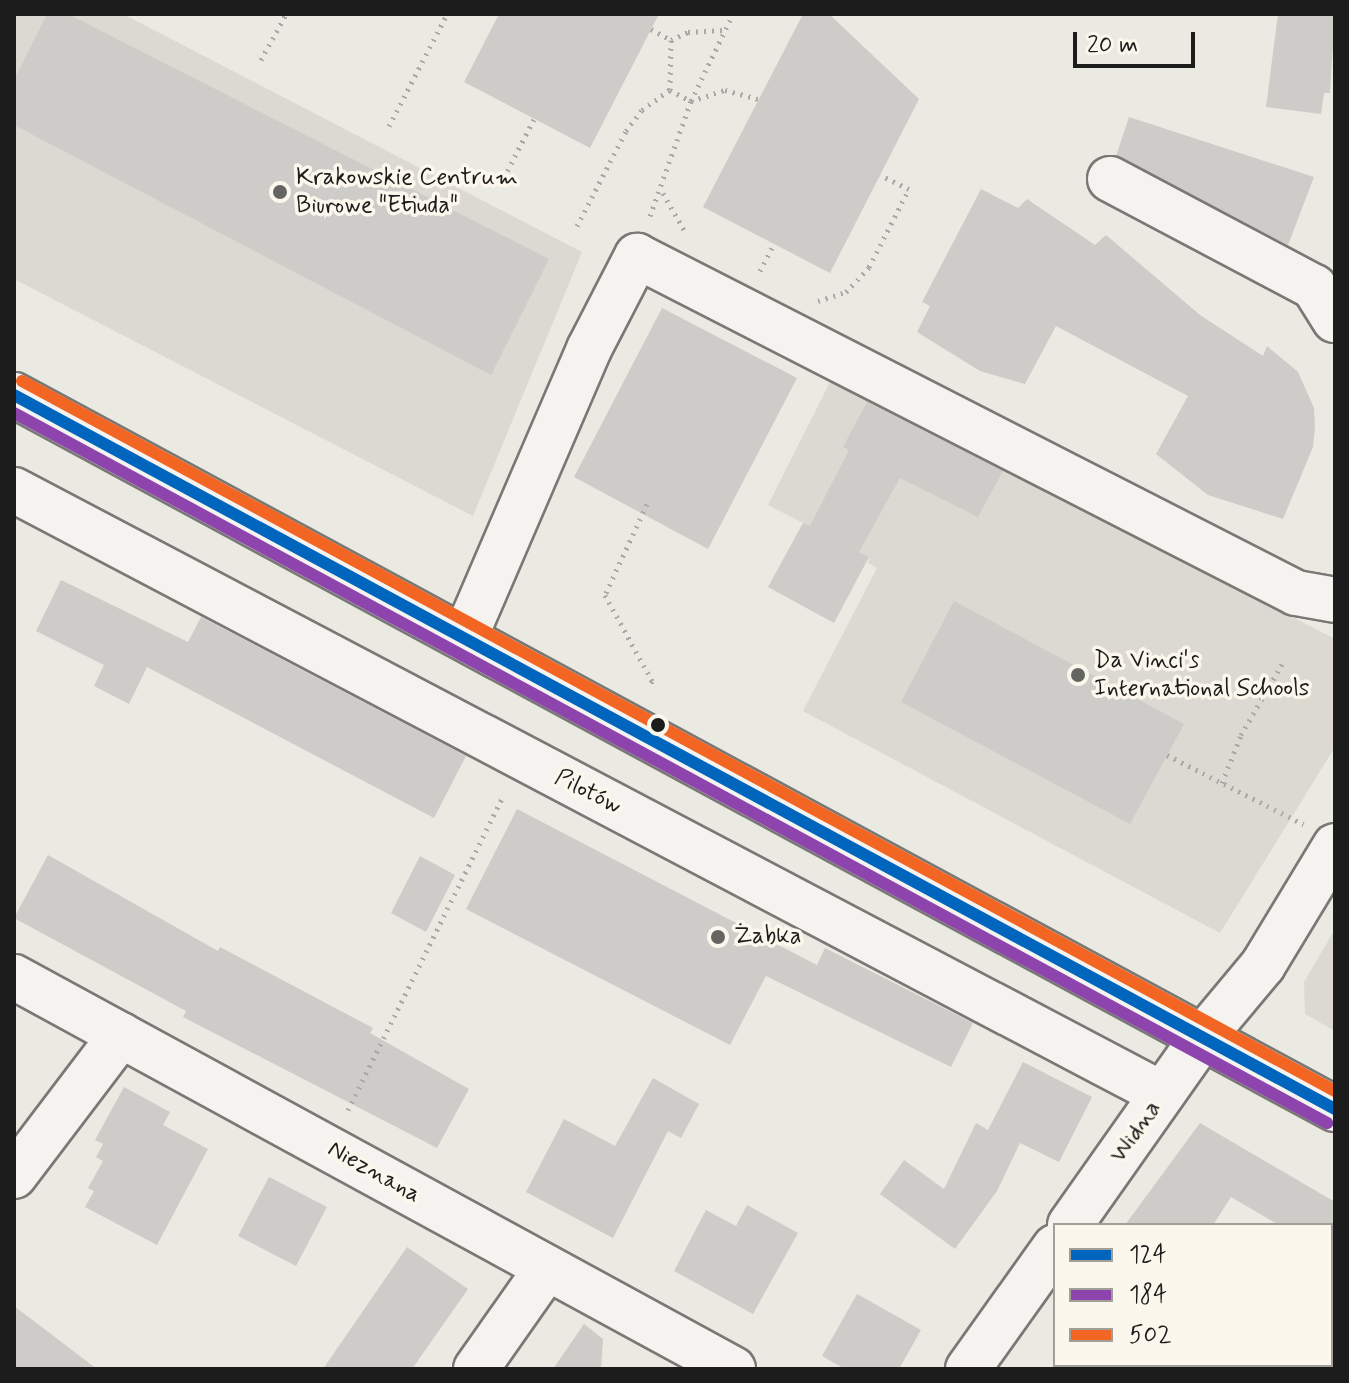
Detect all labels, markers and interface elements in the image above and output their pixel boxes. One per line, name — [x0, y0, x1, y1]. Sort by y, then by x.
scale bar — [1077, 16, 1199, 66]
text: 20 m — [1087, 30, 1138, 61]
place label: Krakowskie Centrum Biurowe "Etiuda" — [296, 164, 514, 220]
marker: Krakowskie Centrum Biurowe "Etiuda" — [271, 183, 289, 201]
place label: Da Vinci's International Schools — [1094, 647, 1309, 703]
marker: Da Vinci's International Schools — [1069, 666, 1087, 684]
unlabelled marker — [650, 717, 666, 733]
street label: Pilotów — [550, 763, 626, 821]
place label: Żabka — [734, 923, 802, 951]
marker: Żabka — [709, 928, 727, 946]
street label: Widna — [1104, 1095, 1168, 1169]
street label: Nieznana — [322, 1135, 426, 1209]
legend — [1053, 1223, 1333, 1367]
text: 124 — [1129, 1240, 1167, 1271]
text: 184 — [1129, 1280, 1167, 1311]
text: 502 — [1129, 1320, 1171, 1351]

